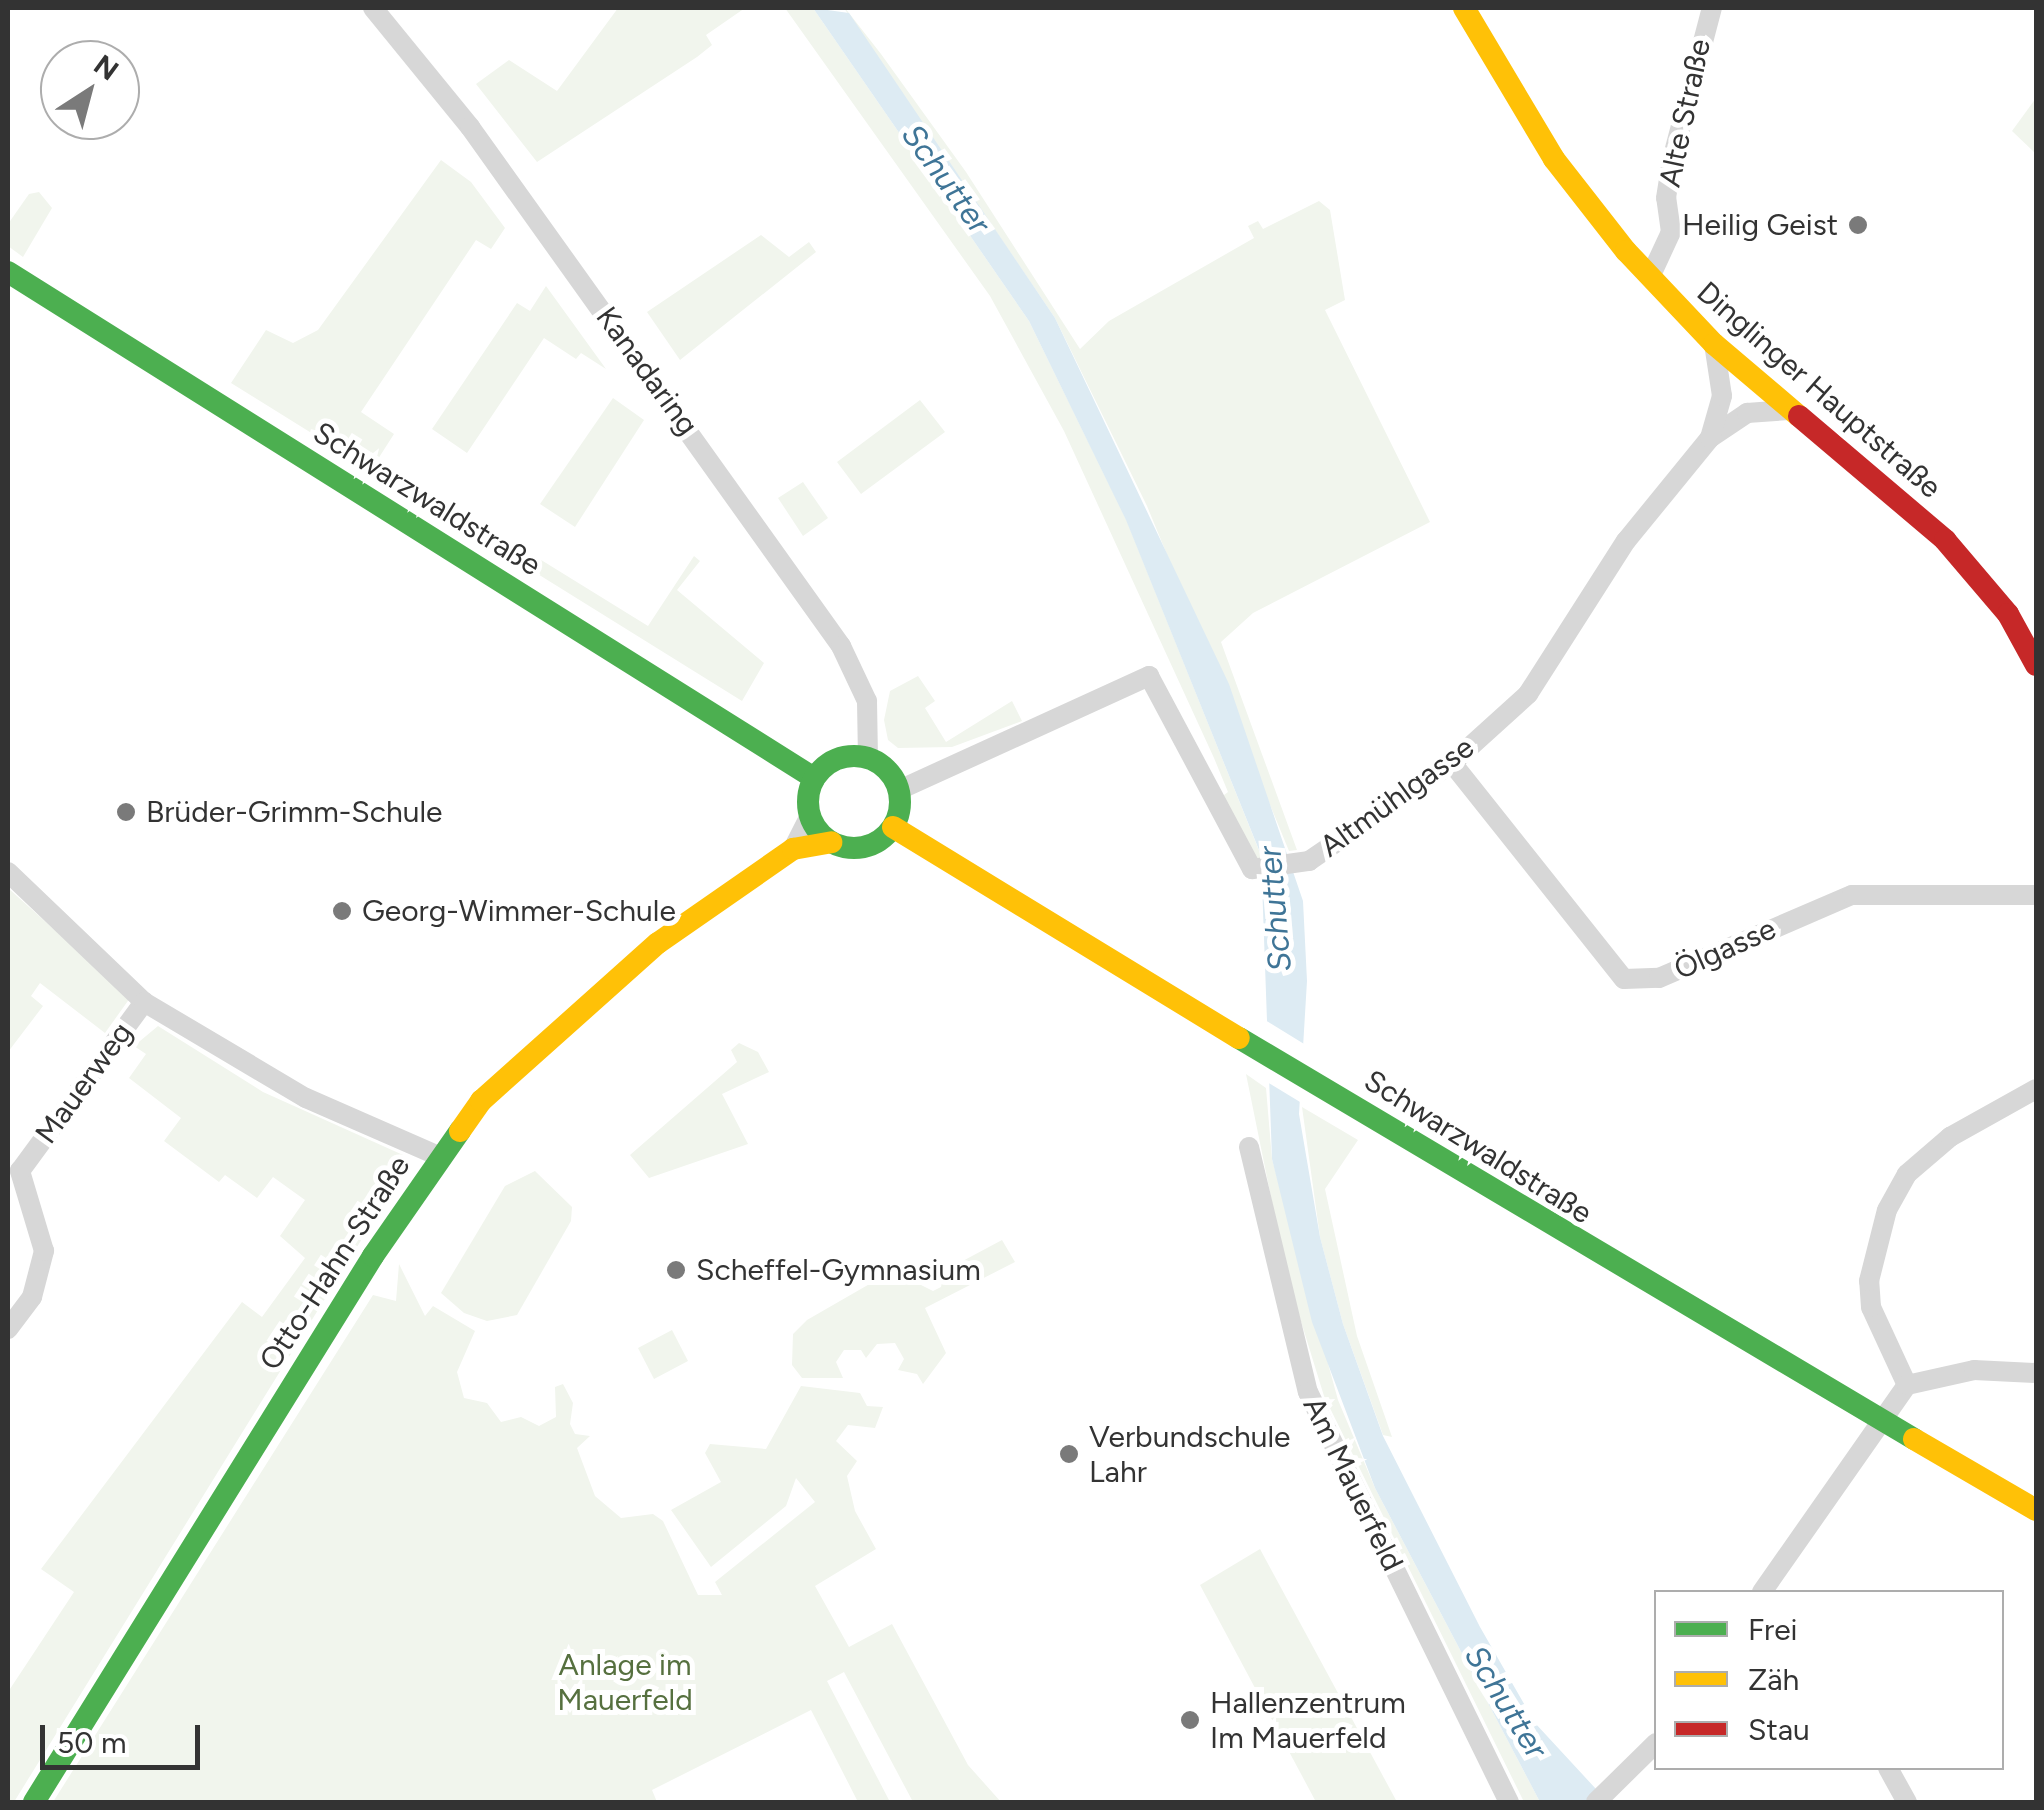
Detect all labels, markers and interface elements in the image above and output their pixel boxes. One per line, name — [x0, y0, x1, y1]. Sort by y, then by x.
street label: Alte Straße — [1652, 36, 1718, 190]
north arrow — [40, 40, 140, 140]
text: N — [88, 47, 125, 87]
water label: Schutter — [893, 117, 999, 241]
place label: Heilig Geist — [1682, 207, 1838, 243]
marker: Heilig Geist — [1847, 214, 1869, 236]
street label: Dinglinger Hauptstraße — [1690, 274, 1948, 506]
street label: Kanadaring — [588, 300, 706, 442]
street label: Schwarzwaldstraße — [307, 415, 547, 583]
street label: Altmühlgasse — [1313, 729, 1481, 865]
place label: Brüder-Grimm-Schule — [146, 794, 442, 830]
marker: Brüder-Grimm-Schule — [115, 801, 137, 823]
water label: Schutter — [1250, 845, 1300, 973]
place label: Georg-Wimmer-Schule — [362, 893, 676, 929]
marker: Georg-Wimmer-Schule — [331, 900, 353, 922]
street label: Ölgasse — [1669, 911, 1781, 987]
street label: Mauerweg — [28, 1015, 140, 1151]
street label: Schwarzwaldstraße — [1358, 1063, 1598, 1231]
street label: Otto-Hahn-Straße — [252, 1149, 418, 1377]
place label: Scheffel-Gymnasium — [696, 1252, 981, 1288]
marker: Scheffel-Gymnasium — [665, 1259, 687, 1281]
street label: Am Mauerfeld — [1295, 1391, 1411, 1577]
place label: Verbundschule Lahr — [1089, 1419, 1290, 1490]
marker: Verbundschule Lahr — [1058, 1443, 1080, 1465]
legend — [1654, 1590, 2004, 1770]
text: Frei — [1748, 1611, 1797, 1648]
water label: Schutter — [1456, 1638, 1556, 1766]
park label: Anlage im Mauerfeld — [557, 1647, 693, 1718]
text: Zäh — [1748, 1661, 1799, 1698]
place label: Hallenzentrum Im Mauerfeld — [1210, 1685, 1406, 1756]
scale bar — [45, 1705, 205, 1767]
marker: Hallenzentrum Im Mauerfeld — [1179, 1709, 1201, 1731]
text: Stau — [1748, 1711, 1810, 1748]
text: 50 m — [57, 1724, 126, 1761]

